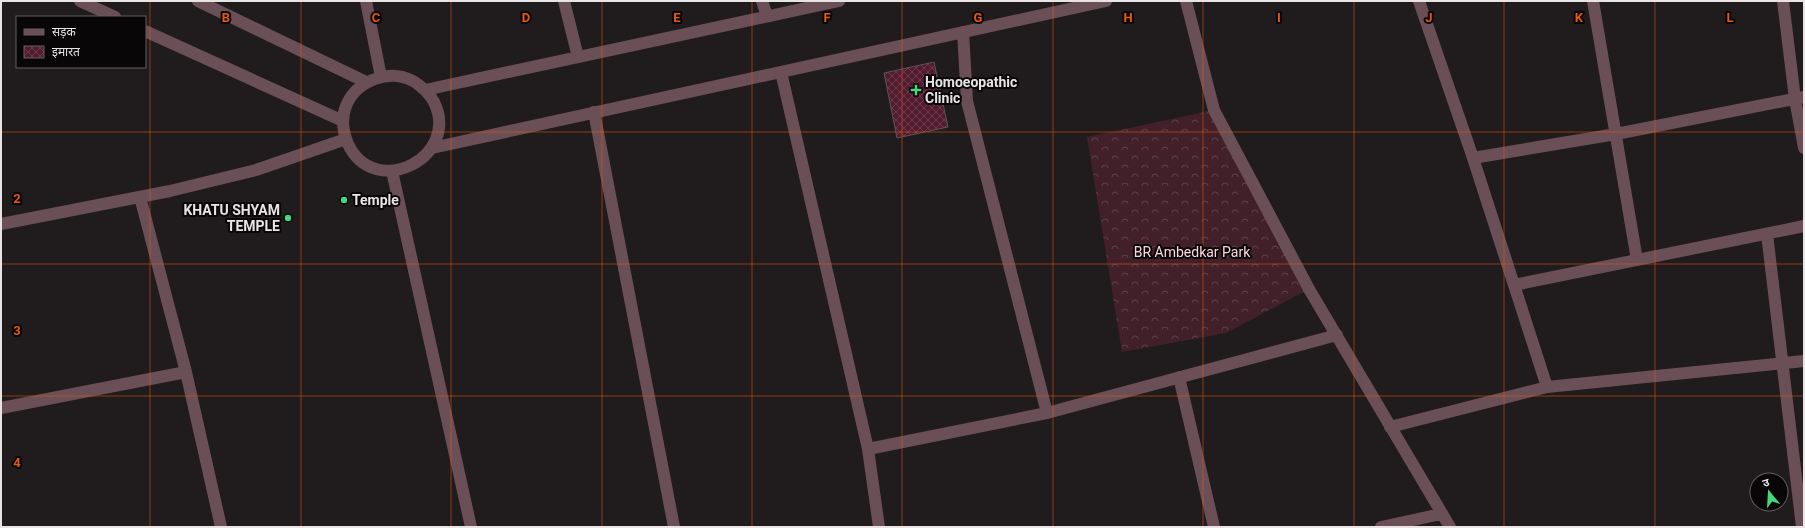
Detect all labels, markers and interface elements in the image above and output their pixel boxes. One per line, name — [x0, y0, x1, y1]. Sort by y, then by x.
text: B — [222, 10, 230, 25]
text: C — [372, 10, 381, 25]
text: D — [522, 10, 530, 25]
text: E — [673, 10, 681, 25]
text: F — [823, 10, 831, 25]
text: G — [974, 10, 983, 25]
text: H — [1123, 10, 1133, 25]
text: I — [1277, 10, 1281, 25]
text: J — [1425, 10, 1433, 25]
text: K — [1575, 10, 1584, 25]
text: L — [1726, 10, 1734, 25]
legend — [16, 16, 146, 68]
text: सड़क — [52, 25, 77, 39]
text: इमारत — [52, 45, 81, 59]
place label: Homoeopathic Clinic — [925, 74, 1017, 106]
marker: Homoeopathic Clinic — [910, 84, 922, 96]
text: 2 — [13, 191, 21, 206]
place label: Temple — [352, 192, 399, 208]
marker: Temple — [339, 195, 349, 205]
place label: KHATU SHYAM TEMPLE — [183, 202, 280, 234]
marker: KHATU SHYAM TEMPLE — [283, 213, 293, 223]
park label: BR Ambedkar Park — [1134, 244, 1251, 260]
text: 3 — [13, 323, 21, 338]
text: 4 — [13, 455, 21, 470]
north arrow — [1749, 472, 1789, 512]
text: उ — [1761, 476, 1772, 490]

